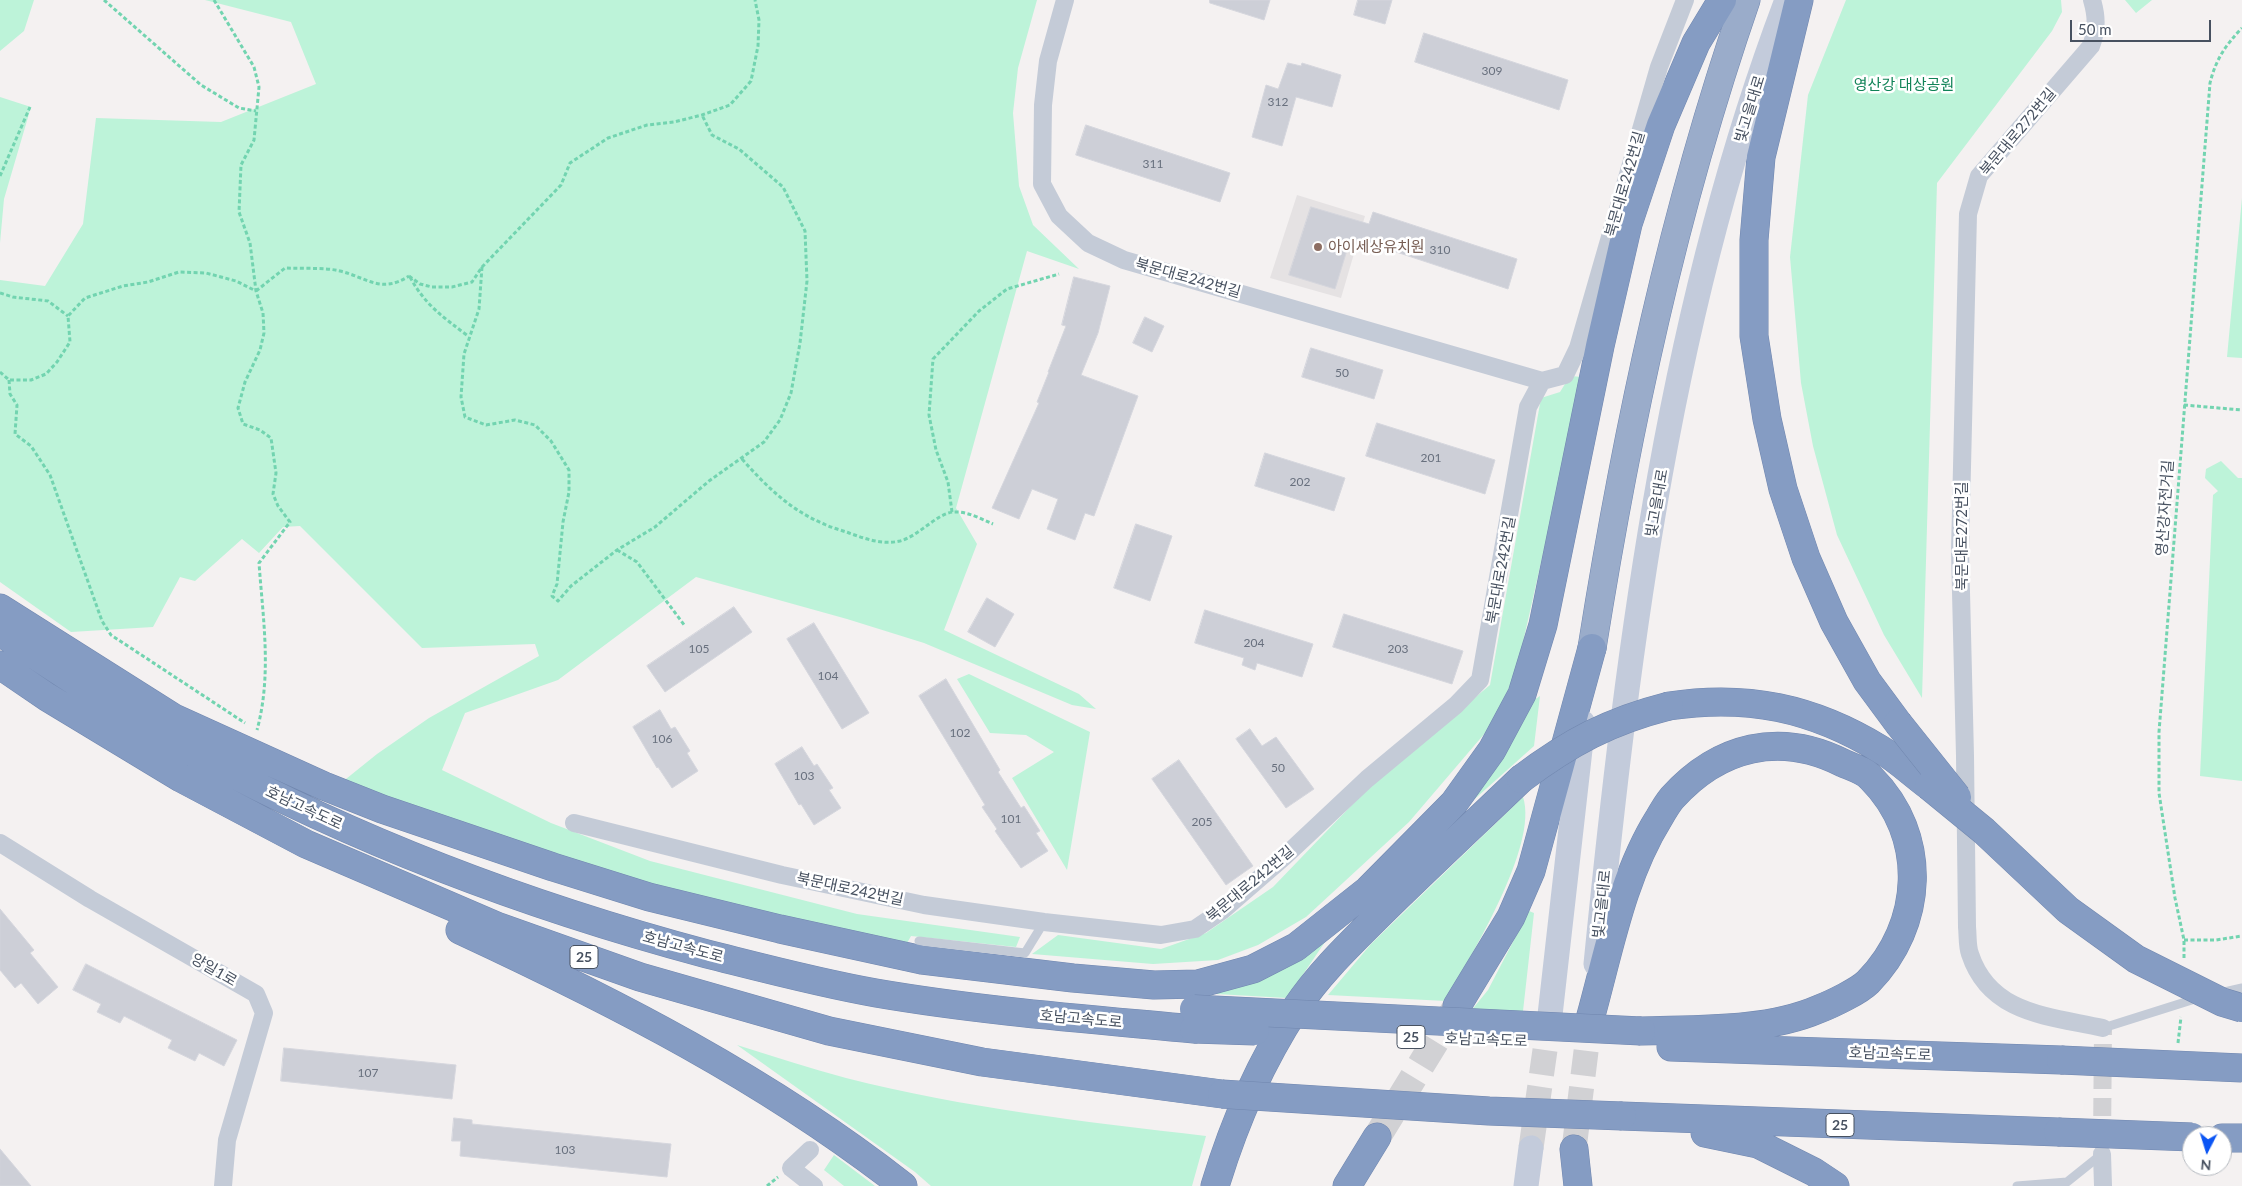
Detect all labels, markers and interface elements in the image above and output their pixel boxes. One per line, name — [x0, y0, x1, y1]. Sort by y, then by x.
scale bar — [2072, 10, 2213, 42]
text: 50 m — [2078, 20, 2112, 38]
house number: 309 — [1482, 64, 1502, 78]
street label: 빛고을대로 — [1731, 73, 1769, 145]
park label: 영산강 대상공원 — [1854, 76, 1954, 94]
street label: 북문대로272번길 — [1976, 85, 2060, 179]
house number: 312 — [1268, 95, 1288, 109]
street label: 북문대로242번길 — [1601, 129, 1649, 239]
house number: 311 — [1143, 157, 1163, 171]
place label: 아이세상유치원 — [1328, 238, 1425, 256]
marker: 아이세상유치원 — [1312, 241, 1324, 253]
house number: 310 — [1430, 243, 1450, 257]
street label: 북문대로242번길 — [1133, 254, 1243, 302]
house number: 50 — [1335, 366, 1349, 380]
house number: 201 — [1421, 451, 1441, 465]
street label: 영산강자전거길 — [2153, 459, 2177, 557]
street label: 빛고을대로 — [1642, 467, 1672, 539]
house number: 202 — [1290, 475, 1310, 489]
street label: 북문대로272번길 — [1953, 482, 1971, 590]
street label: 북문대로242번길 — [1483, 515, 1519, 625]
house number: 204 — [1244, 636, 1264, 650]
house number: 105 — [689, 642, 709, 656]
house number: 203 — [1388, 642, 1408, 656]
house number: 104 — [818, 669, 838, 683]
house number: 102 — [950, 726, 970, 740]
house number: 106 — [652, 732, 672, 746]
house number: 50 — [1271, 761, 1285, 775]
house number: 103 — [794, 769, 814, 783]
street label: 호남고속도로 — [263, 782, 345, 834]
house number: 101 — [1001, 812, 1021, 826]
house number: 205 — [1192, 815, 1212, 829]
street label: 북문대로242번길 — [1203, 842, 1297, 926]
street label: 북문대로242번길 — [795, 869, 905, 909]
street label: 빛고을대로 — [1589, 869, 1615, 939]
street label: 호남고속도로 — [641, 928, 725, 966]
road number: 25 — [570, 946, 598, 969]
street label: 양일1로 — [188, 950, 240, 990]
street label: 호남고속도로 — [1039, 1006, 1123, 1032]
road number: 25 — [1397, 1026, 1425, 1048]
street label: 호남고속도로 — [1444, 1030, 1528, 1050]
street label: 호남고속도로 — [1848, 1044, 1932, 1064]
house number: 107 — [358, 1066, 378, 1080]
road number: 25 — [1826, 1114, 1854, 1136]
north arrow — [2182, 1126, 2232, 1176]
house number: 103 — [555, 1143, 575, 1157]
text: N — [2200, 1157, 2212, 1174]

